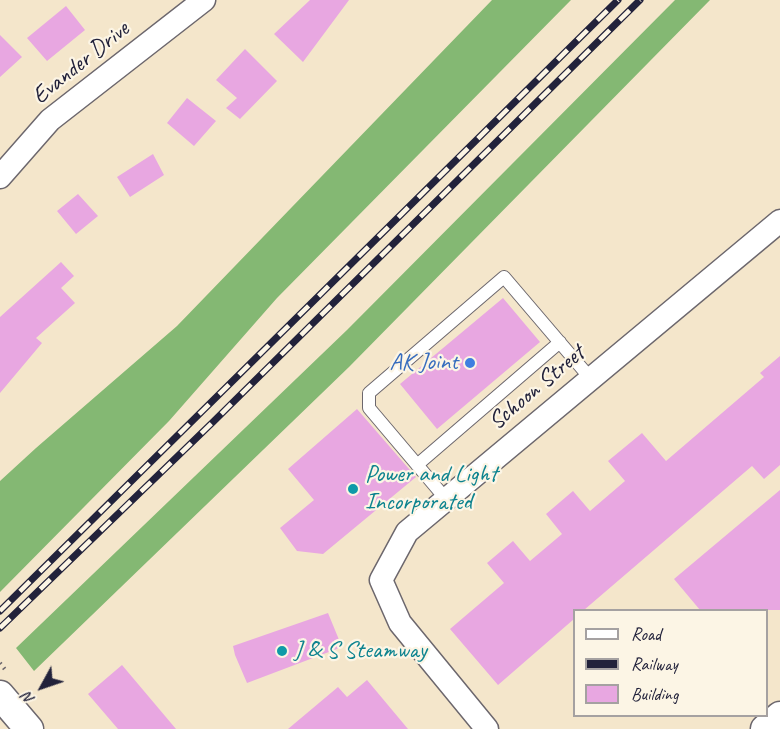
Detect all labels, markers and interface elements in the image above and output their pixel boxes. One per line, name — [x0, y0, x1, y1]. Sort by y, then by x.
street label: Evander Drive — [27, 15, 135, 111]
street label: Schoon Street — [483, 340, 591, 436]
place label: AK Joint — [389, 349, 458, 377]
marker: AK Joint — [463, 356, 477, 370]
place label: Power and Light Incorporated — [365, 461, 497, 517]
marker: Power and Light Incorporated — [346, 482, 360, 496]
legend — [573, 609, 768, 717]
text: Road — [631, 623, 661, 645]
place label: J & S Steamway — [294, 637, 427, 665]
marker: J & S Steamway — [275, 644, 289, 658]
text: Railway — [631, 653, 678, 675]
north arrow — [12, 657, 72, 717]
text: Building — [631, 683, 678, 705]
text: N — [17, 688, 39, 709]

